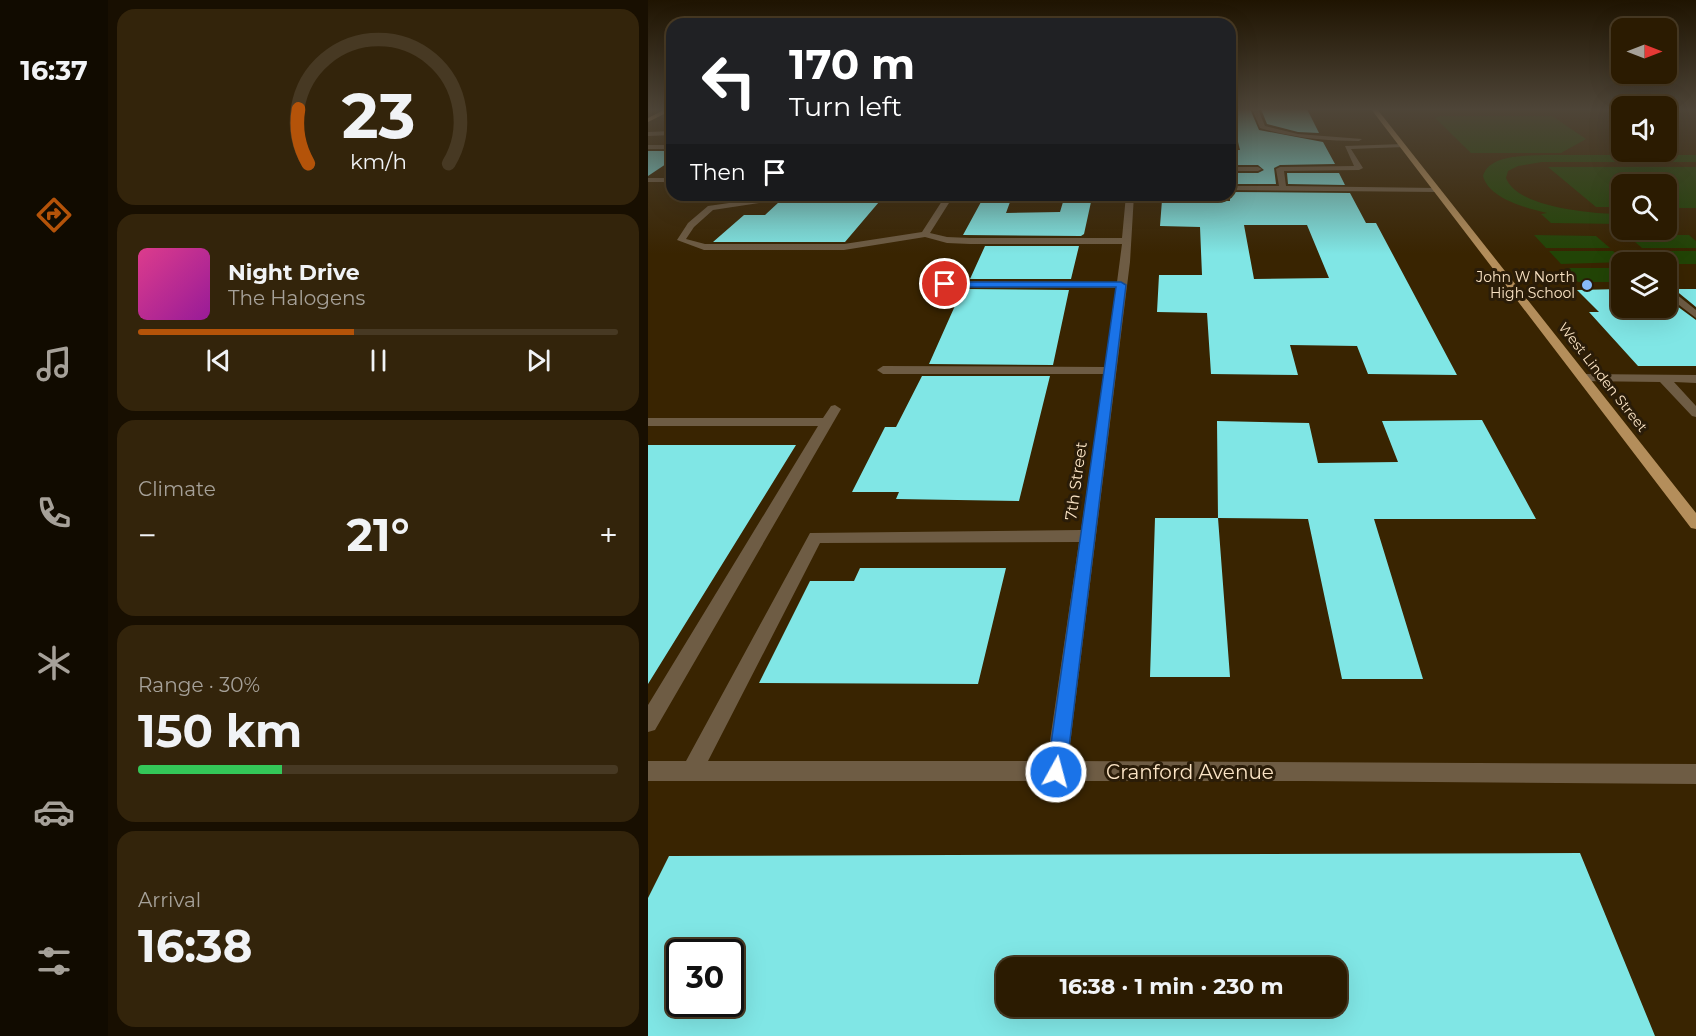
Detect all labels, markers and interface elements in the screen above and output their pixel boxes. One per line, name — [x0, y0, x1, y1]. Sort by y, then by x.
north arrow — [1611, 18, 1677, 84]
map controls — [1611, 18, 1677, 318]
text: 170 m — [789, 38, 915, 90]
icon: left — [690, 42, 768, 120]
text: 16:37 — [20, 54, 88, 87]
text: 23 — [341, 78, 415, 154]
text: Turn left — [789, 90, 902, 123]
button: sound — [1611, 96, 1677, 162]
text: km/h — [349, 149, 407, 175]
icon: arrive — [758, 156, 791, 189]
text: Then — [690, 159, 746, 186]
button: search — [1611, 174, 1677, 240]
icon: directions — [33, 194, 75, 236]
button: layers — [1611, 252, 1677, 318]
pin — [919, 258, 970, 309]
text: Night Drive — [228, 259, 360, 286]
icon: arrive — [928, 267, 961, 300]
place label: John W North High School — [1475, 268, 1575, 302]
marker: John W North High School — [1580, 278, 1594, 292]
text: The Halogens — [228, 286, 365, 310]
street label: West Linden Street — [1555, 319, 1652, 436]
icon: music — [33, 343, 75, 385]
icon: previous — [202, 344, 235, 377]
icon: pause — [362, 344, 395, 377]
icon: next — [522, 344, 555, 377]
street label: 7th Street — [1061, 440, 1091, 521]
text: Climate — [138, 477, 216, 501]
icon: phone — [33, 492, 75, 534]
text: 21° — [346, 507, 410, 562]
text: − — [138, 515, 157, 555]
text: + — [599, 515, 618, 555]
icon: climate — [33, 642, 75, 684]
text: Range · 30% — [138, 673, 260, 697]
text: 150 km — [138, 703, 302, 758]
position arrow — [1024, 740, 1088, 804]
street label: Cranford Avenue — [1106, 760, 1274, 784]
icon: car — [33, 791, 75, 833]
text: Arrival — [138, 888, 201, 912]
text: 16:38 — [138, 918, 252, 973]
speed limit sign: 30 — [666, 939, 744, 1017]
icon: filters — [33, 940, 75, 982]
text: 16:38 · 1 min · 230 m — [1059, 973, 1284, 1000]

